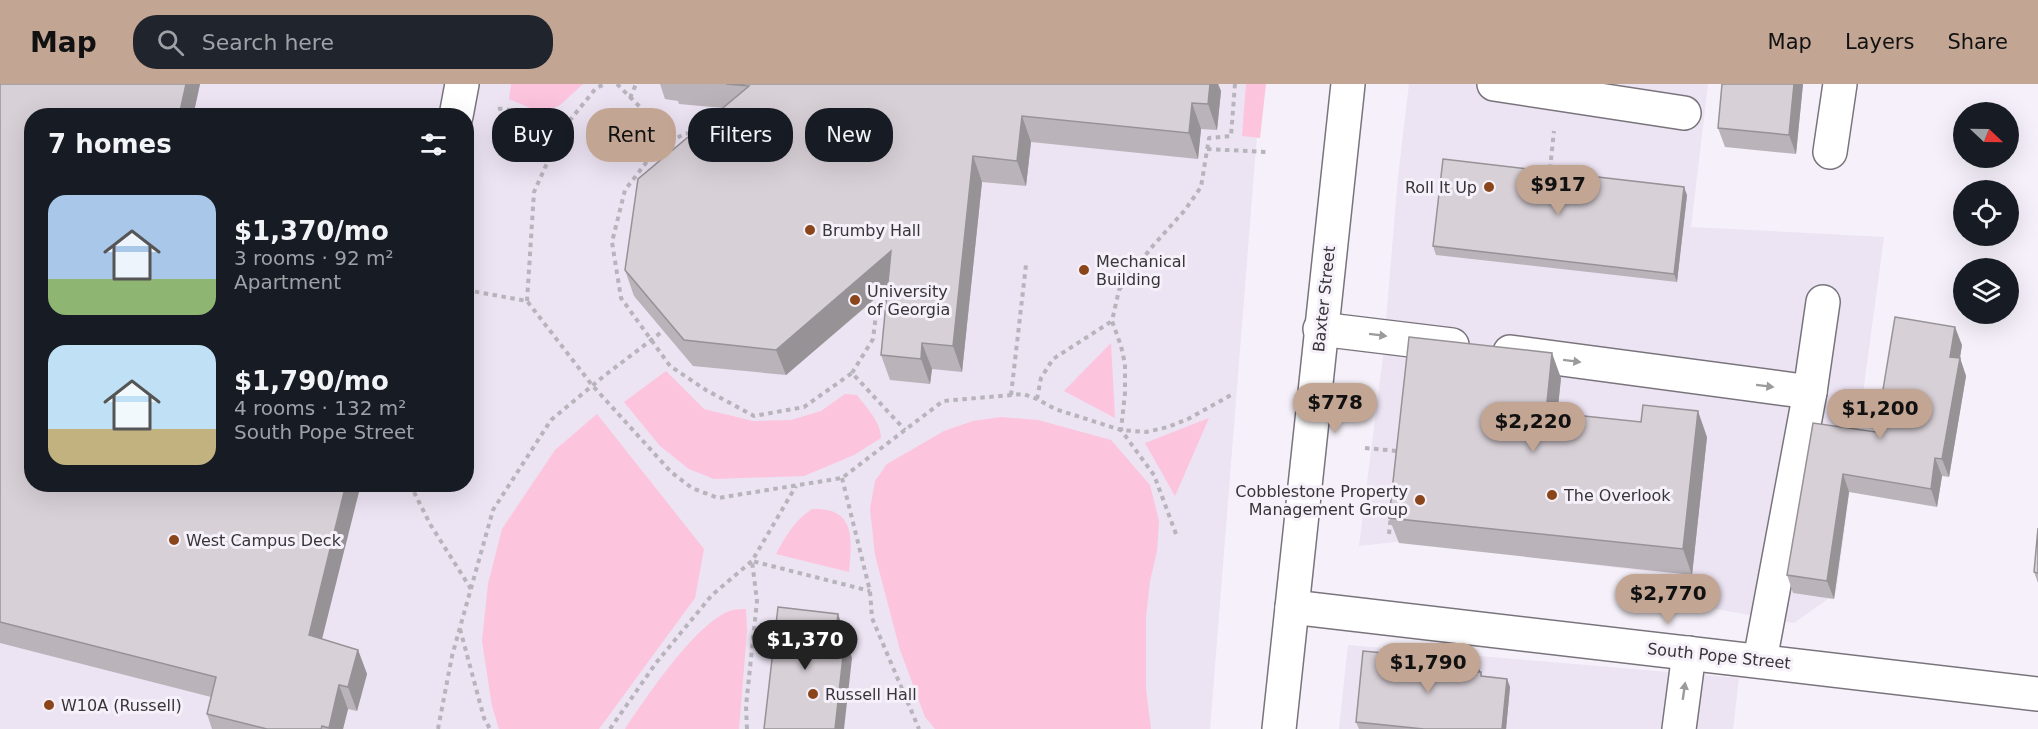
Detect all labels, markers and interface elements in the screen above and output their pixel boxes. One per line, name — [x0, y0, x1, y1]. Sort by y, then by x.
search box — [133, 15, 553, 69]
text: Map — [30, 26, 97, 59]
icon: search — [154, 26, 187, 59]
text: Search here — [202, 30, 334, 55]
text: Map — [1768, 30, 1812, 54]
text: Layers — [1845, 30, 1914, 54]
text: Share — [1947, 30, 2008, 54]
north arrow — [1953, 102, 2019, 168]
map controls — [1953, 102, 2019, 324]
chip: Buy — [492, 108, 574, 162]
chip: Rent — [586, 108, 676, 162]
chip: Filters — [688, 108, 793, 162]
chip: New — [805, 108, 893, 162]
icon: filters — [417, 128, 450, 161]
text: 7 homes — [48, 129, 172, 159]
pin: $917 — [1522, 165, 1594, 216]
text: $917 — [1530, 172, 1586, 196]
place label: Roll It Up — [1405, 178, 1477, 197]
marker: Roll It Up — [1482, 180, 1496, 194]
button: locate — [1953, 180, 2019, 246]
text: $1,370/mo — [234, 216, 389, 246]
icon: home — [96, 219, 168, 291]
place label: Brumby Hall — [822, 221, 921, 240]
marker: Brumby Hall — [803, 223, 817, 237]
street label: Baxter Street — [1309, 245, 1339, 353]
text: 3 rooms · 92 m² — [234, 246, 394, 270]
place label: Mechanical Building — [1096, 252, 1186, 289]
button: layers — [1953, 258, 2019, 324]
marker: Mechanical Building — [1077, 263, 1091, 277]
text: Apartment — [234, 270, 341, 294]
place label: University of Georgia — [867, 282, 950, 319]
marker: University of Georgia — [848, 293, 862, 307]
one-way arrow — [1369, 331, 1388, 340]
one-way arrow — [1562, 356, 1581, 365]
text: $1,790/mo — [234, 366, 389, 396]
icon: home — [96, 369, 168, 441]
one-way arrow — [1756, 381, 1775, 391]
pin: $778 — [1299, 383, 1371, 434]
pin: $1,200 — [1831, 389, 1929, 440]
text: $778 — [1307, 390, 1363, 414]
text: 4 rooms · 132 m² — [234, 396, 406, 420]
text: $1,200 — [1841, 396, 1919, 420]
pin: $2,220 — [1484, 402, 1582, 453]
text: $2,220 — [1494, 409, 1572, 433]
text: South Pope Street — [234, 420, 414, 444]
place label: Cobblestone Property Management Group — [1235, 482, 1408, 519]
place label: The Overlook — [1563, 486, 1671, 505]
marker: The Overlook — [1545, 488, 1559, 502]
marker: Cobblestone Property Management Group — [1413, 493, 1427, 507]
place label: West Campus Deck — [186, 531, 342, 550]
marker: West Campus Deck — [167, 533, 181, 547]
pin: $2,770 — [1619, 574, 1717, 625]
text: $2,770 — [1629, 581, 1707, 605]
pin: $1,370 — [756, 620, 854, 671]
text: $1,370 — [766, 627, 844, 651]
street label: South Pope Street — [1646, 639, 1792, 673]
pin: $1,790 — [1379, 643, 1477, 694]
text: $1,790 — [1389, 650, 1467, 674]
one-way arrow — [1680, 681, 1689, 700]
place label: Russell Hall — [825, 685, 917, 704]
marker: Russell Hall — [806, 687, 820, 701]
place label: W10A (Russell) — [61, 696, 182, 715]
marker: W10A (Russell) — [42, 698, 56, 712]

